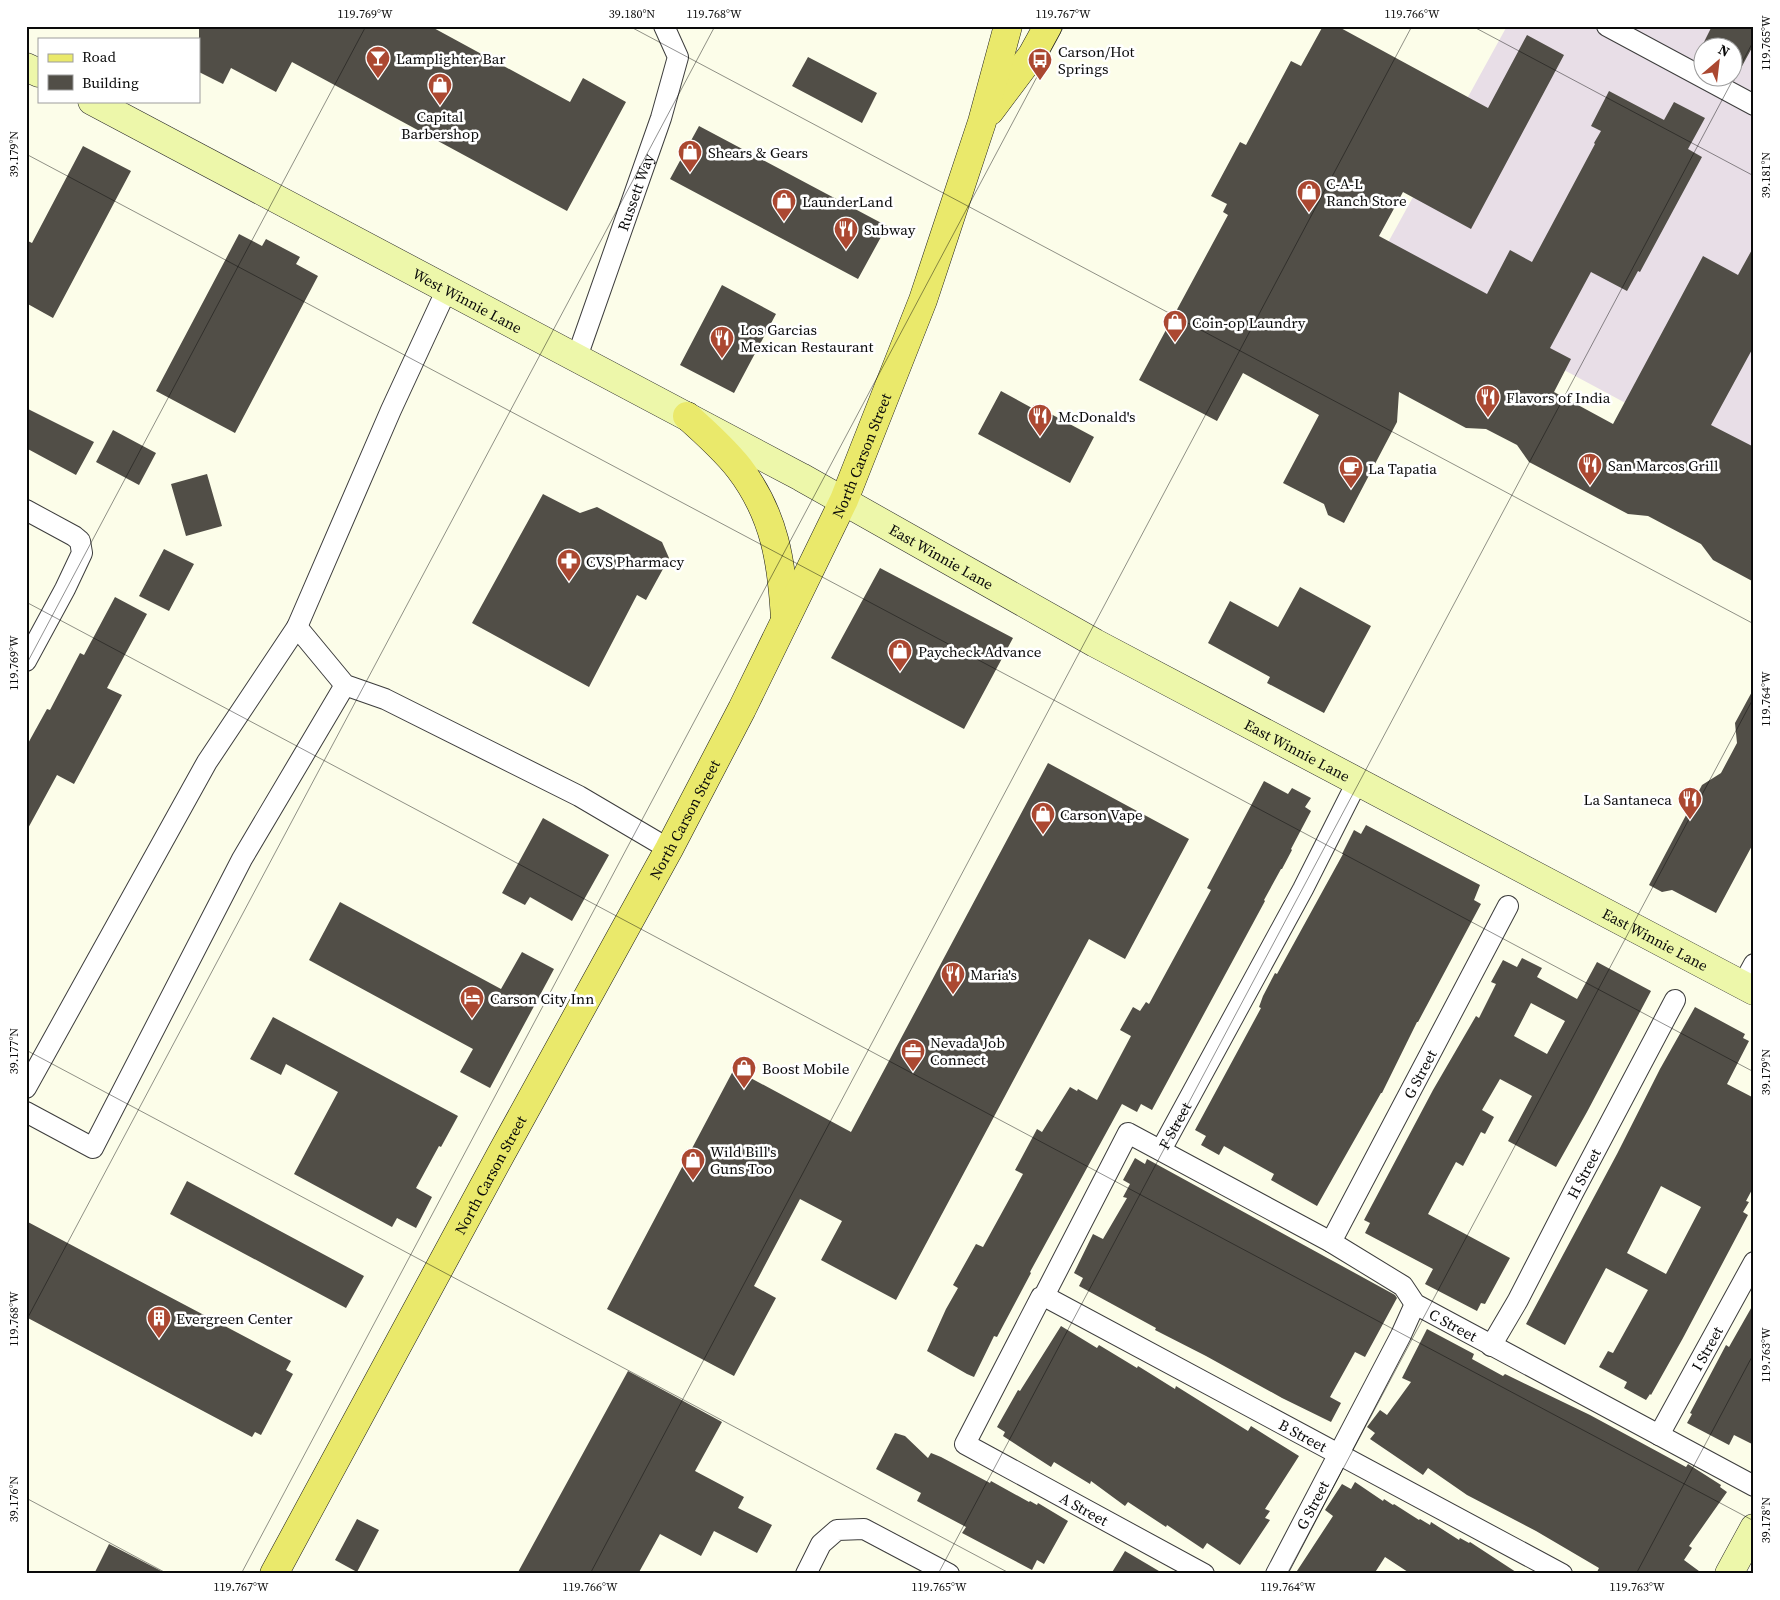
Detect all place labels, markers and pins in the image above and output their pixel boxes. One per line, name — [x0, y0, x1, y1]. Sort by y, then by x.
place label: Carson/Hot Springs — [1058, 41, 1135, 79]
bar icon: Lamplighter Bar — [365, 45, 391, 79]
bus stop icon: Carson/Hot Springs — [1027, 47, 1053, 81]
place label: Lamplighter Bar — [396, 48, 506, 69]
shop icon: Capital Barbershop — [427, 72, 453, 106]
place label: Capital Barbershop — [401, 106, 479, 144]
shop icon: Shears & Gears — [677, 139, 703, 173]
place label: Shears & Gears — [708, 142, 808, 163]
place label: C-A-L Ranch Store — [1326, 173, 1407, 211]
shop icon: C-A-L Ranch Store — [1296, 179, 1322, 213]
shop icon: LaunderLand — [771, 188, 797, 222]
place label: LaunderLand — [802, 191, 893, 212]
restaurant icon: Subway — [833, 216, 859, 250]
place label: Subway — [864, 219, 916, 240]
shop icon: Coin-op Laundry — [1162, 309, 1188, 343]
place label: Coin-op Laundry — [1192, 312, 1306, 333]
place label: Los Garcias Mexican Restaurant — [740, 319, 873, 357]
restaurant icon: Los Garcias Mexican Restaurant — [709, 325, 735, 359]
restaurant icon: Flavors of India — [1475, 384, 1501, 418]
place label: Flavors of India — [1506, 387, 1611, 408]
restaurant icon: McDonald's — [1027, 403, 1053, 437]
place label: McDonald's — [1058, 406, 1135, 427]
restaurant icon: San Marcos Grill — [1577, 452, 1603, 486]
cafe icon: La Tapatia — [1338, 455, 1364, 489]
place label: San Marcos Grill — [1608, 455, 1719, 476]
place label: La Tapatia — [1368, 458, 1437, 479]
pharmacy icon: CVS Pharmacy — [556, 548, 582, 582]
place label: CVS Pharmacy — [586, 551, 685, 572]
shop icon: Paycheck Advance — [887, 638, 913, 672]
place label: Paycheck Advance — [918, 641, 1042, 662]
restaurant icon: La Santaneca — [1677, 786, 1703, 820]
place label: La Santaneca — [1584, 789, 1672, 810]
shop icon: Carson Vape — [1030, 801, 1056, 835]
place label: Carson Vape — [1060, 804, 1143, 825]
restaurant icon: Maria's — [940, 961, 966, 995]
place label: Maria's — [970, 964, 1017, 985]
hotel icon: Carson City Inn — [459, 985, 485, 1019]
place label: Carson City Inn — [490, 988, 594, 1009]
place label: Nevada Job Connect — [930, 1032, 1005, 1070]
office icon: Nevada Job Connect — [900, 1038, 926, 1072]
shop icon: Boost Mobile — [731, 1055, 757, 1089]
place label: Boost Mobile — [762, 1058, 850, 1079]
place label: Wild Bill's Guns Too — [710, 1141, 776, 1179]
shop icon: Wild Bill's Guns Too — [680, 1147, 706, 1181]
building icon: Evergreen Center — [146, 1305, 172, 1339]
place label: Evergreen Center — [176, 1308, 293, 1329]

